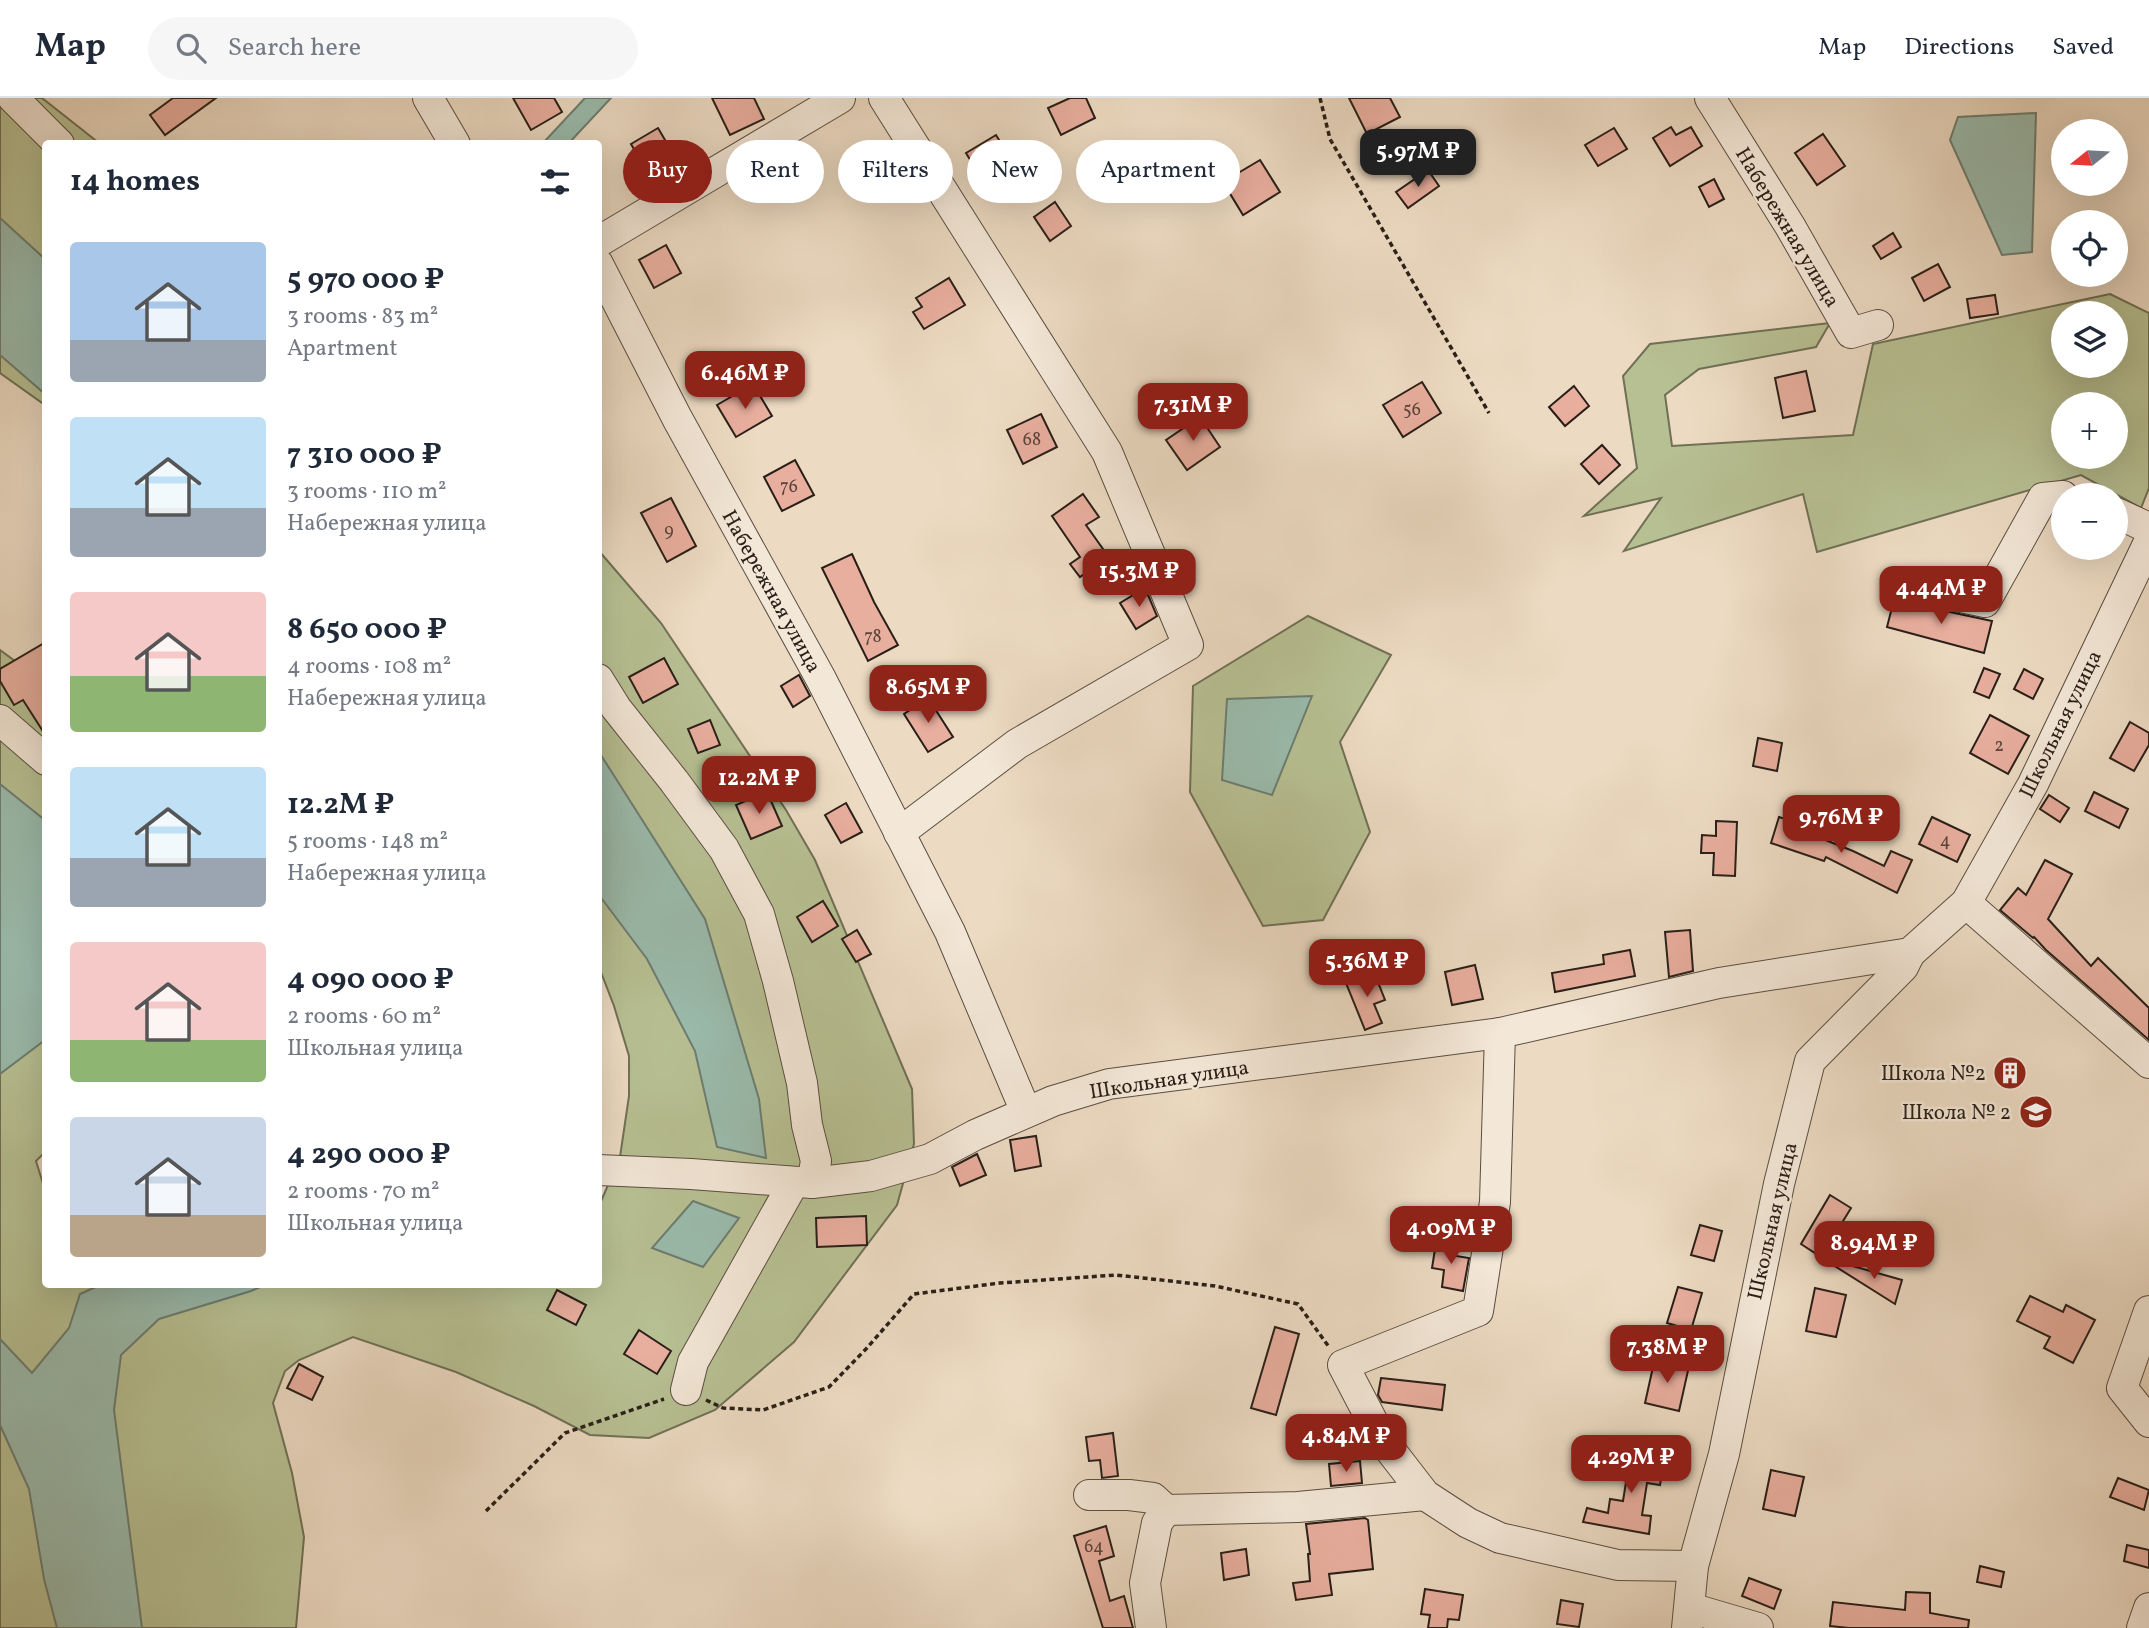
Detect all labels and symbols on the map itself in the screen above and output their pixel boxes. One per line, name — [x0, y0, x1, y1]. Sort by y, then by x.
north arrow — [2051, 119, 2128, 196]
pin: 5.97M ₽ — [1353, 130, 1483, 189]
street label: Набережная улица — [1727, 142, 1846, 313]
pin: 6.46M ₽ — [680, 352, 810, 411]
pin: 7.31M ₽ — [1128, 384, 1258, 443]
house number: 56 — [1403, 398, 1421, 423]
house number: 68 — [1023, 428, 1041, 453]
house number: 76 — [780, 475, 798, 500]
street label: Набережная улица — [714, 505, 828, 678]
house number: 9 — [664, 519, 674, 544]
pin: 15.3M ₽ — [1074, 550, 1204, 609]
pin: 4.44M ₽ — [1876, 566, 2006, 626]
house number: 78 — [864, 625, 882, 650]
street label: Школьная улица — [2013, 646, 2110, 803]
pin: 8.65M ₽ — [863, 666, 993, 725]
house number: 2 — [1994, 734, 2004, 759]
pin: 12.2M ₽ — [694, 756, 824, 816]
pin: 9.76M ₽ — [1776, 796, 1906, 855]
house number: 4 — [1940, 829, 1950, 854]
pin: 5.36M ₽ — [1302, 940, 1432, 999]
street label: Школьная улица — [1087, 1054, 1251, 1107]
building icon: Школа №2 — [1991, 1054, 2029, 1092]
place label: Школа №2 — [1881, 1060, 1986, 1089]
school or university icon: Школа № 2 — [2017, 1093, 2055, 1131]
place label: Школа № 2 — [1902, 1099, 2011, 1128]
street label: Школьная улица — [1741, 1140, 1806, 1303]
pin: 4.09M ₽ — [1386, 1206, 1516, 1266]
pin: 8.94M ₽ — [1809, 1222, 1939, 1281]
pin: 7.38M ₽ — [1602, 1326, 1732, 1385]
pin: 4.84M ₽ — [1281, 1414, 1411, 1474]
pin: 4.29M ₽ — [1566, 1436, 1696, 1495]
house number: 64 — [1084, 1535, 1104, 1560]

